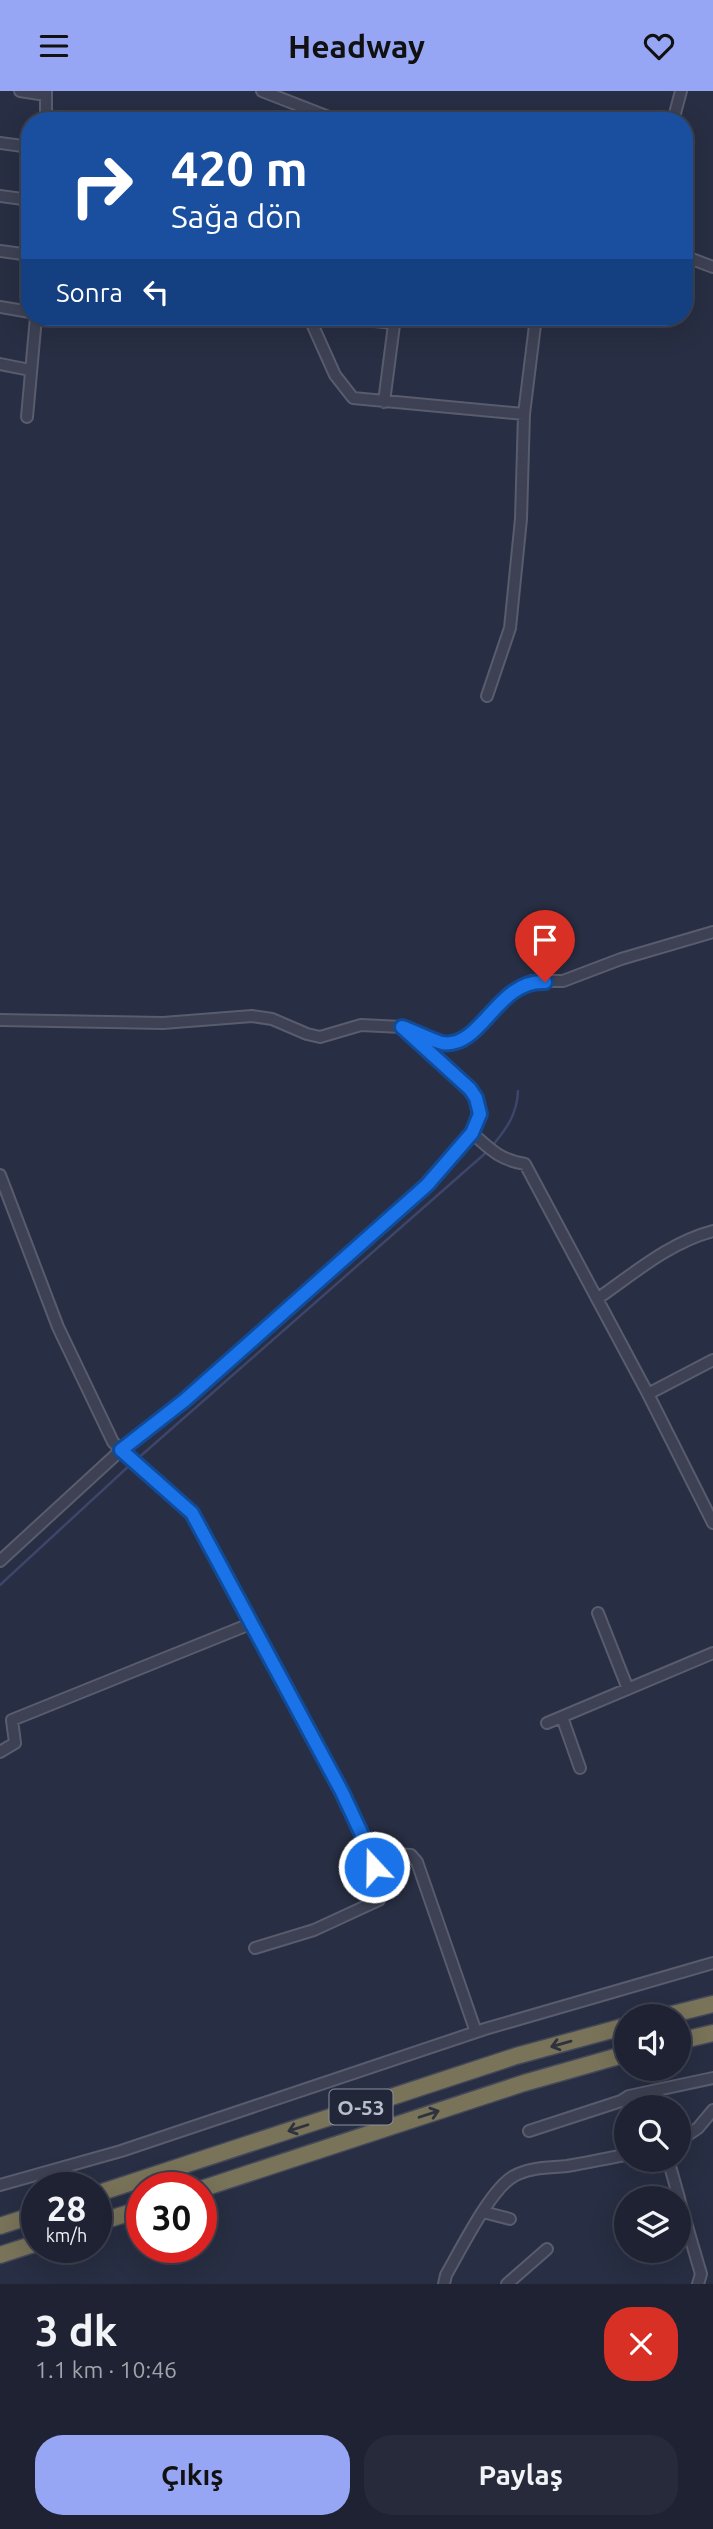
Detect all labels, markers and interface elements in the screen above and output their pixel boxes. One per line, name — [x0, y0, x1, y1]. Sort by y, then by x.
icon: menu — [35, 27, 73, 65]
icon: heart — [640, 27, 678, 65]
text: Headway — [288, 28, 425, 64]
icon: right — [56, 140, 147, 231]
text: 420 m — [171, 140, 308, 195]
text: Sağa dön — [171, 198, 302, 234]
icon: left — [137, 273, 175, 311]
text: Sonra — [56, 278, 123, 307]
pin — [515, 910, 575, 982]
icon: arrive — [526, 921, 564, 959]
position arrow — [337, 1830, 411, 1904]
map controls — [614, 2004, 691, 2263]
button: sound — [614, 2004, 691, 2081]
one-way arrow — [550, 2038, 573, 2051]
road number: O-53 — [330, 2089, 392, 2125]
button: search — [614, 2095, 691, 2172]
one-way arrow — [417, 2107, 439, 2119]
one-way arrow — [287, 2123, 309, 2136]
speed limit sign: 30 — [126, 2172, 217, 2263]
button: layers — [614, 2186, 691, 2263]
text: 28 — [47, 2188, 86, 2228]
text: km/h — [46, 2225, 87, 2245]
text: 3 dk — [35, 2307, 117, 2354]
button: close — [604, 2307, 678, 2381]
text: 1.1 km · 10:46 — [35, 2357, 177, 2382]
button: Çıkış — [35, 2435, 350, 2515]
button: Paylaş — [364, 2435, 678, 2515]

